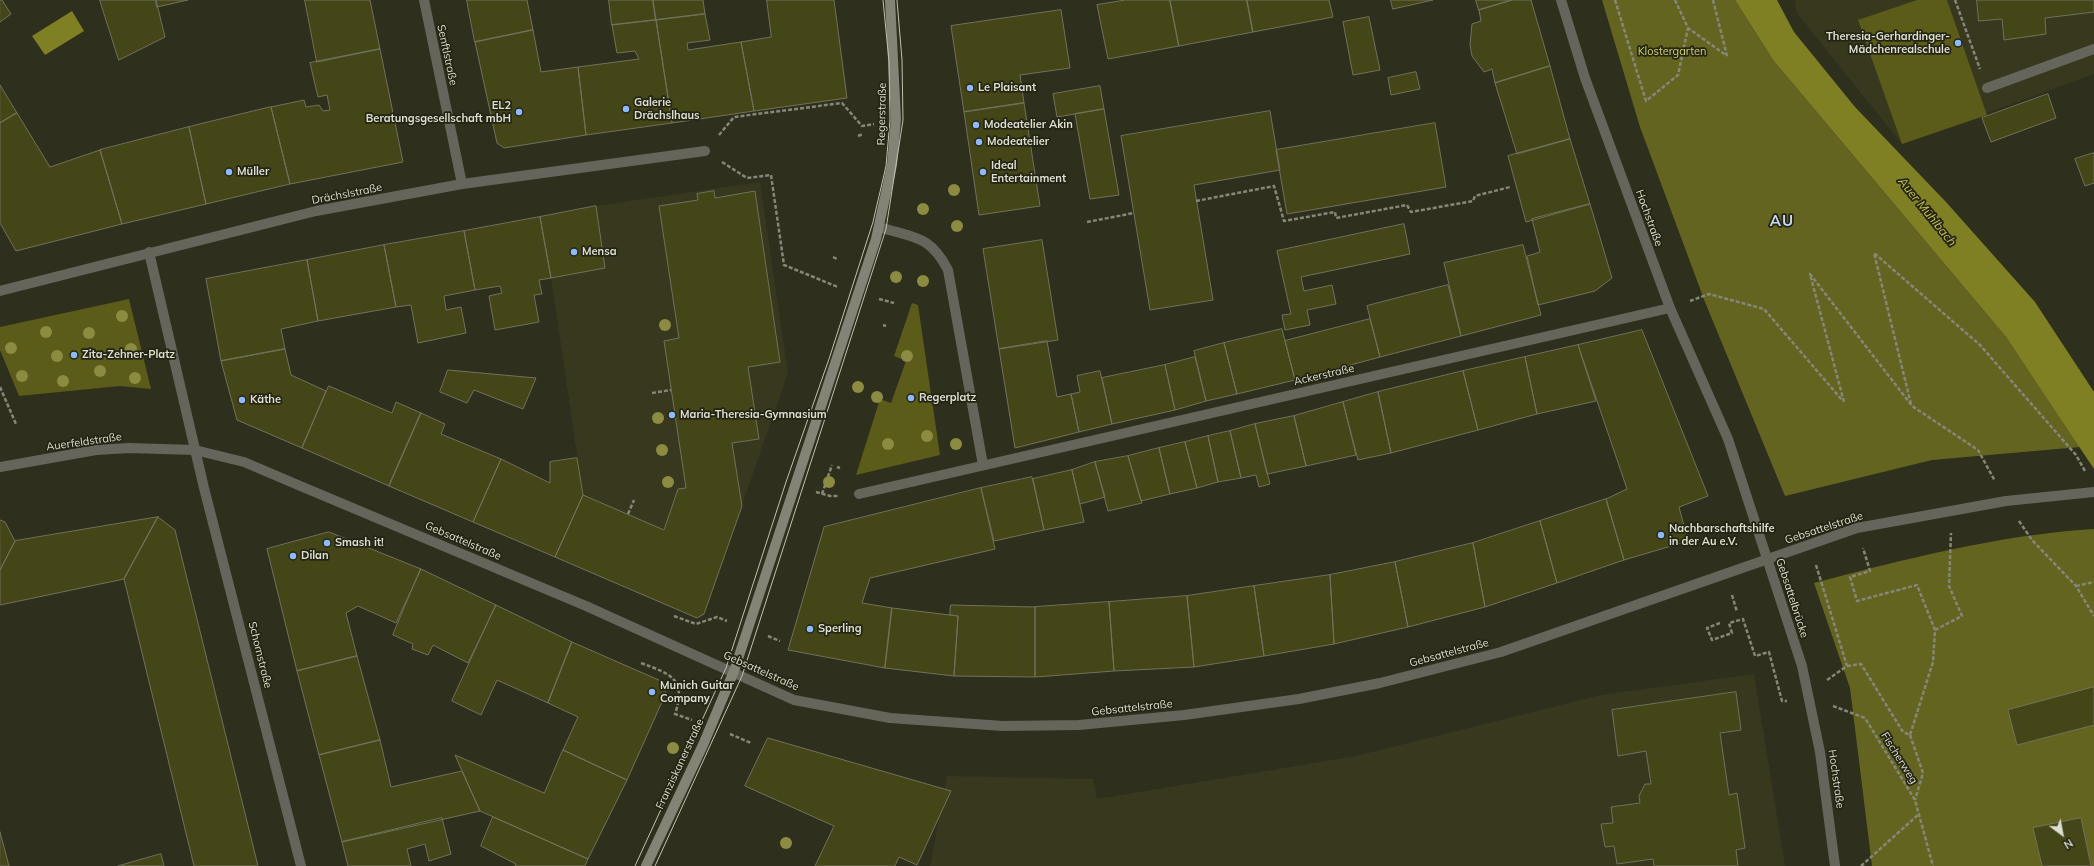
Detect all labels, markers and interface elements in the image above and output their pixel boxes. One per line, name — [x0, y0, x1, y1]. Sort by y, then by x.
street label: Senftlstraße — [434, 23, 460, 87]
place label: Theresia-Gerhardinger- Mädchenrealschule — [1826, 30, 1950, 56]
marker: Theresia-Gerhardinger- Mädchenrealschule — [1953, 38, 1963, 48]
park label: Klostergarten — [1638, 45, 1706, 59]
place label: Le Plaisant — [978, 81, 1036, 95]
street label: Regerstraße — [875, 83, 889, 145]
marker: Le Plaisant — [965, 83, 975, 93]
place label: Galerie Drächslhaus — [634, 96, 700, 122]
place label: EL2 Beratungsgesellschaft mbH — [366, 99, 511, 125]
marker: Galerie Drächslhaus — [621, 104, 631, 114]
marker: EL2 Beratungsgesellschaft mbH — [514, 107, 524, 117]
place label: Modeatelier Akin — [984, 118, 1073, 132]
marker: Modeatelier Akin — [971, 120, 981, 130]
place label: Modeatelier — [987, 135, 1049, 149]
marker: Modeatelier — [974, 137, 984, 147]
place label: Ideal Entertainment — [991, 159, 1066, 185]
place label: Müller — [237, 165, 269, 179]
marker: Müller — [224, 167, 234, 177]
marker: Ideal Entertainment — [978, 167, 988, 177]
water label: Auer Mühlbach — [1895, 175, 1959, 249]
street label: Drächslstraße — [311, 181, 383, 207]
street label: Hochstraße — [1633, 188, 1665, 248]
district label: AU — [1770, 212, 1794, 230]
place label: Mensa — [582, 245, 617, 259]
marker: Mensa — [569, 247, 579, 257]
place label: Zita-Zehner-Platz — [82, 348, 175, 362]
marker: Zita-Zehner-Platz — [69, 350, 79, 360]
street label: Ackerstraße — [1292, 362, 1356, 388]
place label: Regerplatz — [919, 391, 976, 405]
place label: Käthe — [250, 393, 281, 407]
marker: Regerplatz — [906, 393, 916, 403]
marker: Käthe — [237, 395, 247, 405]
place label: Maria-Theresia-Gymnasium — [680, 408, 827, 422]
marker: Maria-Theresia-Gymnasium — [667, 410, 677, 420]
street label: Auerfeldstraße — [45, 430, 123, 454]
street label: Gebsattelstraße — [1783, 509, 1865, 547]
street label: Gebsattelstraße — [423, 519, 503, 563]
place label: Nachbarschaftshilfe in der Au e.V. — [1669, 522, 1774, 548]
marker: Nachbarschaftshilfe in der Au e.V. — [1656, 530, 1666, 540]
place label: Smash it! — [335, 536, 384, 550]
marker: Smash it! — [322, 538, 332, 548]
place label: Dilan — [301, 549, 329, 563]
marker: Dilan — [288, 551, 298, 561]
street label: Gebsattelbrücke — [1773, 557, 1811, 639]
street label: Schornstraße — [245, 620, 275, 690]
place label: Sperling — [818, 622, 861, 636]
marker: Sperling — [805, 624, 815, 634]
street label: Gebsattelstraße — [1408, 636, 1490, 670]
street label: Gebsattelstraße — [721, 648, 801, 694]
place label: Munich Guitar Company — [660, 679, 734, 705]
marker: Munich Guitar Company — [647, 687, 657, 697]
street label: Gebsattelstraße — [1091, 697, 1173, 719]
street label: Franziskanerstraße — [653, 717, 707, 811]
street label: Fischerweg — [1878, 730, 1920, 786]
street label: Hochstraße — [1825, 749, 1847, 809]
north arrow — [2042, 814, 2082, 854]
text: N — [2061, 836, 2076, 852]

